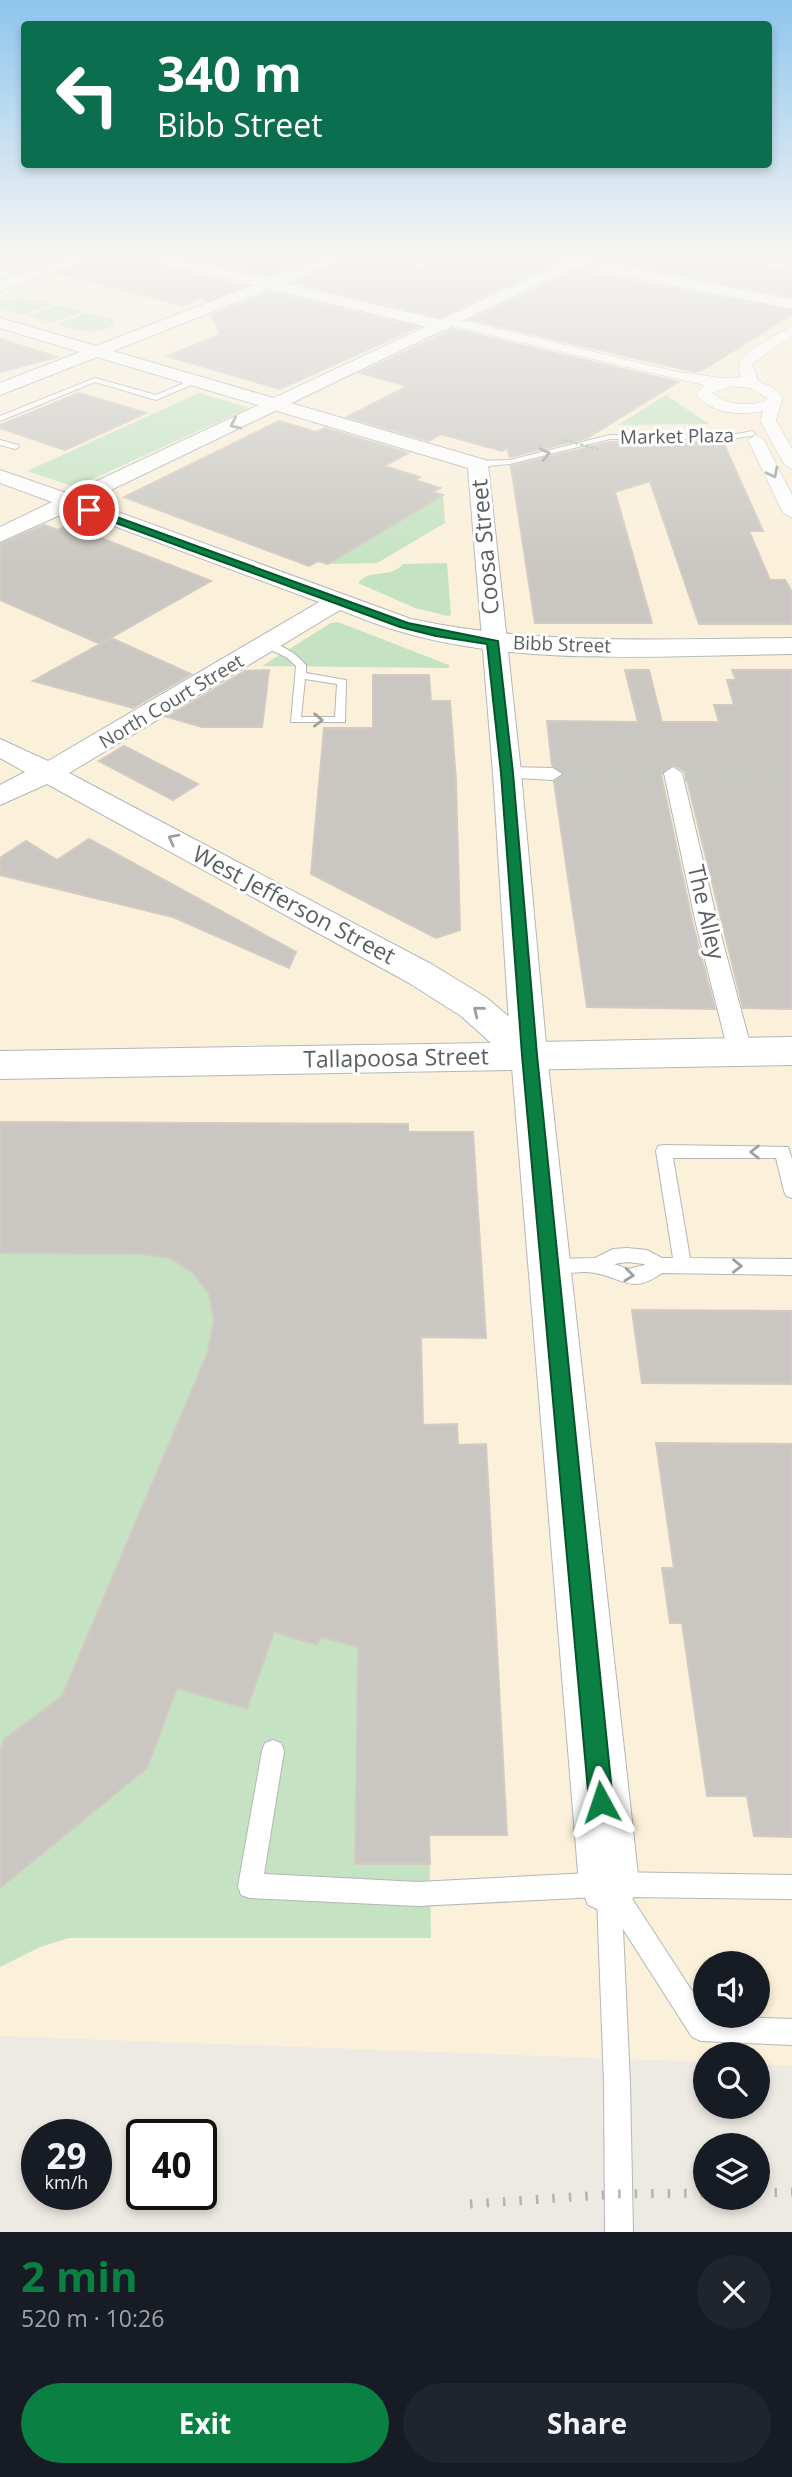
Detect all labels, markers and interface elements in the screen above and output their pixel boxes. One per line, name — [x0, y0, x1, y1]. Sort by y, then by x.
text: 340 m — [157, 40, 302, 106]
icon: left — [42, 49, 133, 140]
text: Bibb Street — [157, 103, 323, 146]
one-way arrow — [230, 415, 242, 429]
street label: Market Plaza — [620, 422, 734, 450]
one-way arrow — [539, 448, 551, 463]
one-way arrow — [764, 466, 778, 478]
street label: Coosa Street — [462, 478, 506, 616]
pin — [59, 480, 119, 540]
icon: arrive — [70, 491, 108, 529]
street label: Bibb Street — [512, 629, 612, 659]
street label: North Court Street — [94, 647, 248, 754]
one-way arrow — [313, 712, 324, 728]
one-way arrow — [167, 834, 180, 847]
street label: West Jefferson Street — [187, 837, 401, 971]
street label: The Alley — [681, 861, 733, 963]
one-way arrow — [473, 1006, 485, 1019]
street label: Tallapoosa Street — [303, 1039, 489, 1075]
one-way arrow — [749, 1144, 759, 1160]
one-way arrow — [732, 1259, 743, 1274]
one-way arrow — [623, 1268, 635, 1283]
position arrow — [564, 1765, 638, 1839]
map controls — [693, 1951, 770, 2210]
button: sound — [693, 1951, 770, 2028]
button: search — [693, 2042, 770, 2119]
speed limit sign: 40 — [126, 2119, 217, 2210]
text: 29 — [46, 2132, 87, 2179]
button: layers — [693, 2133, 770, 2210]
text: km/h — [45, 2170, 88, 2194]
text: 2 min — [21, 2247, 138, 2304]
button: close — [697, 2255, 771, 2329]
text: 520 m · 10:26 — [21, 2302, 164, 2334]
button: Exit — [21, 2383, 389, 2463]
button: Share — [403, 2383, 771, 2463]

